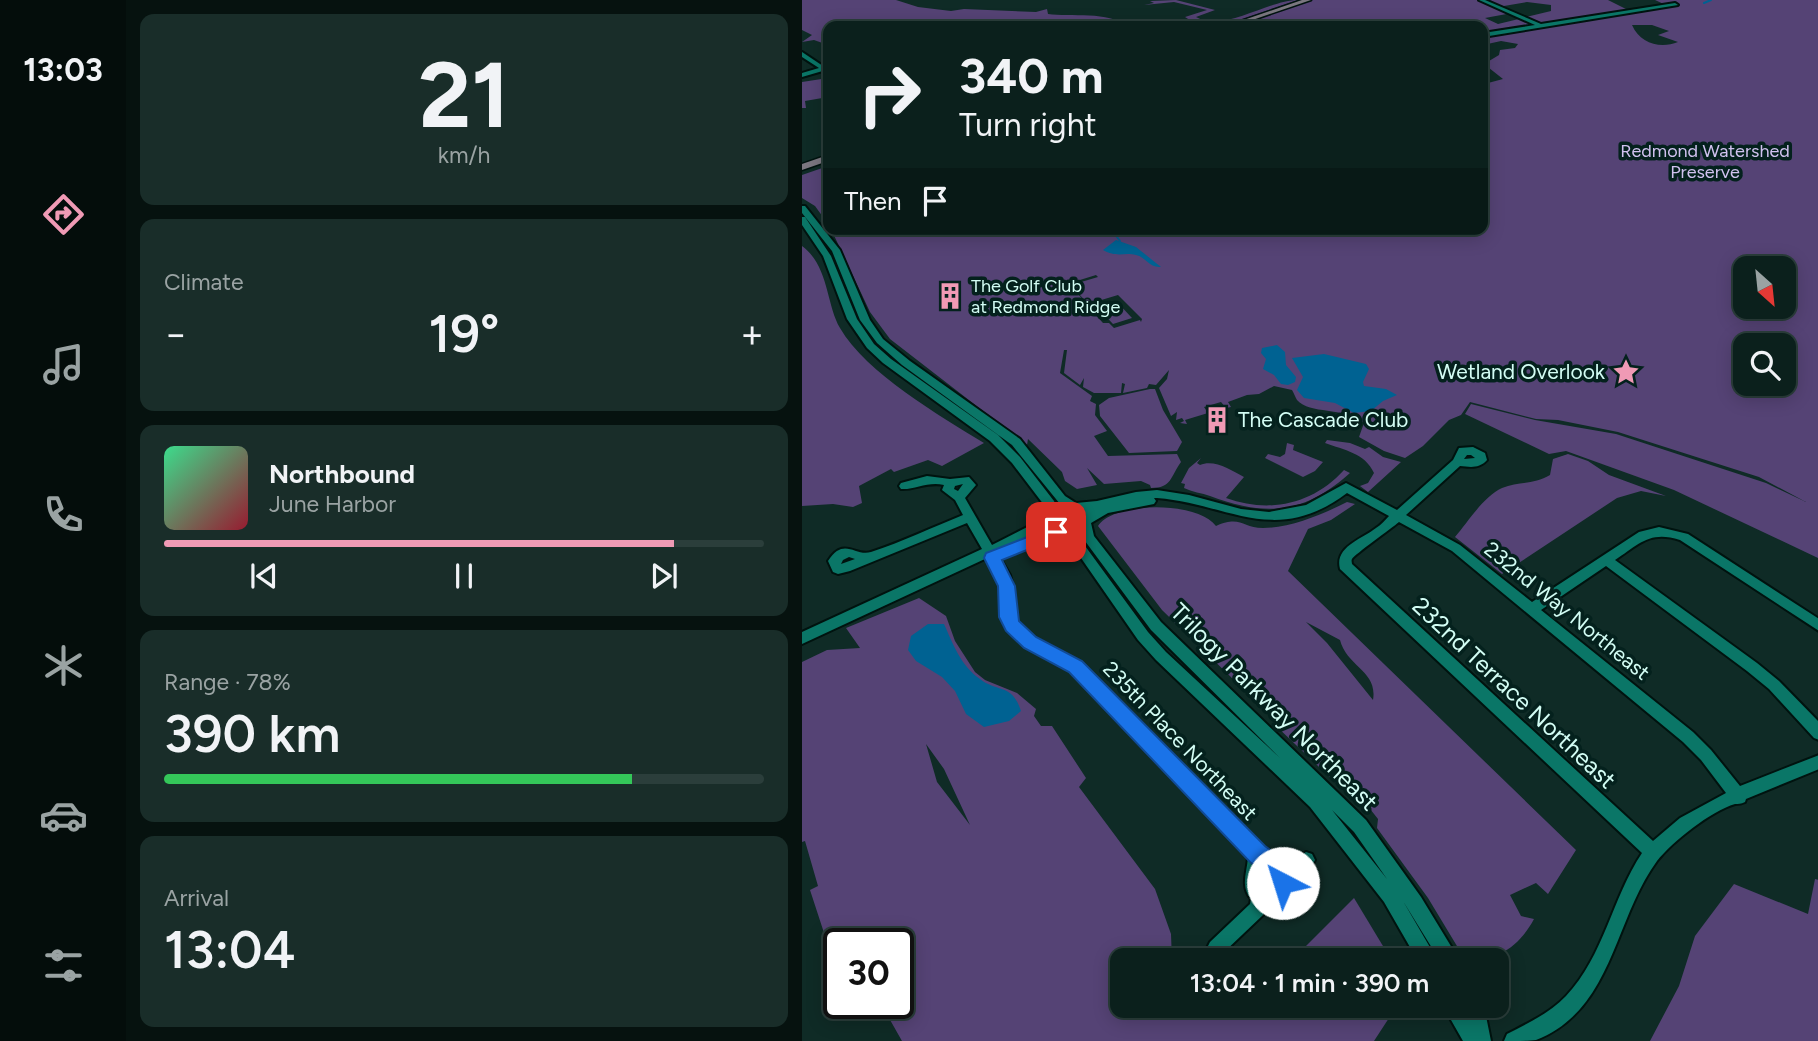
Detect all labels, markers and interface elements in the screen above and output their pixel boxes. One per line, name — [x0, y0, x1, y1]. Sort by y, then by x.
text: 21 — [418, 41, 510, 150]
text: 340 m — [959, 46, 1103, 105]
icon: right — [844, 49, 935, 140]
text: 13:03 — [23, 51, 103, 89]
text: Turn right — [959, 106, 1097, 144]
park label: Redmond Watershed Preserve — [1620, 140, 1790, 183]
text: km/h — [438, 141, 490, 169]
icon: arrive — [916, 182, 954, 220]
text: Then — [844, 185, 902, 217]
icon: directions — [39, 190, 88, 239]
north arrow — [1733, 256, 1796, 318]
map controls — [1733, 256, 1796, 396]
text: Climate — [164, 268, 243, 296]
place label: The Golf Club at Redmond Ridge — [971, 275, 1120, 318]
building icon: The Golf Club at Redmond Ridge — [935, 281, 965, 311]
text: 19° — [428, 303, 500, 365]
text: − — [164, 311, 188, 357]
text: + — [740, 311, 764, 357]
button: search — [1733, 333, 1796, 396]
icon: music — [39, 340, 88, 389]
place icon: Wetland Overlook — [1611, 357, 1641, 387]
place label: Wetland Overlook — [1437, 359, 1606, 384]
building icon: The Cascade Club — [1202, 405, 1232, 435]
place label: The Cascade Club — [1238, 407, 1408, 432]
text: Northbound — [269, 458, 415, 490]
icon: phone — [39, 490, 88, 539]
text: June Harbor — [269, 490, 396, 518]
pin — [1026, 502, 1086, 562]
icon: arrive — [1037, 513, 1075, 551]
street label: 232nd Way Northeast — [1480, 536, 1655, 685]
icon: previous — [245, 557, 283, 595]
icon: pause — [445, 557, 483, 595]
icon: next — [645, 557, 683, 595]
street label: 232nd Terrace Northeast — [1407, 591, 1622, 794]
street label: Trilogy Parkway Northeast — [1165, 597, 1384, 816]
icon: climate — [39, 641, 88, 690]
street label: 235th Place Northeast — [1098, 656, 1263, 825]
text: Range · 78% — [164, 668, 291, 696]
text: 390 km — [164, 703, 340, 765]
icon: car — [39, 791, 88, 840]
position arrow — [1246, 846, 1320, 920]
text: Arrival — [164, 884, 229, 912]
text: 13:04 — [164, 919, 295, 981]
speed limit sign: 30 — [823, 928, 914, 1019]
icon: filters — [39, 941, 88, 990]
text: 13:04 · 1 min · 390 m — [1190, 967, 1429, 999]

